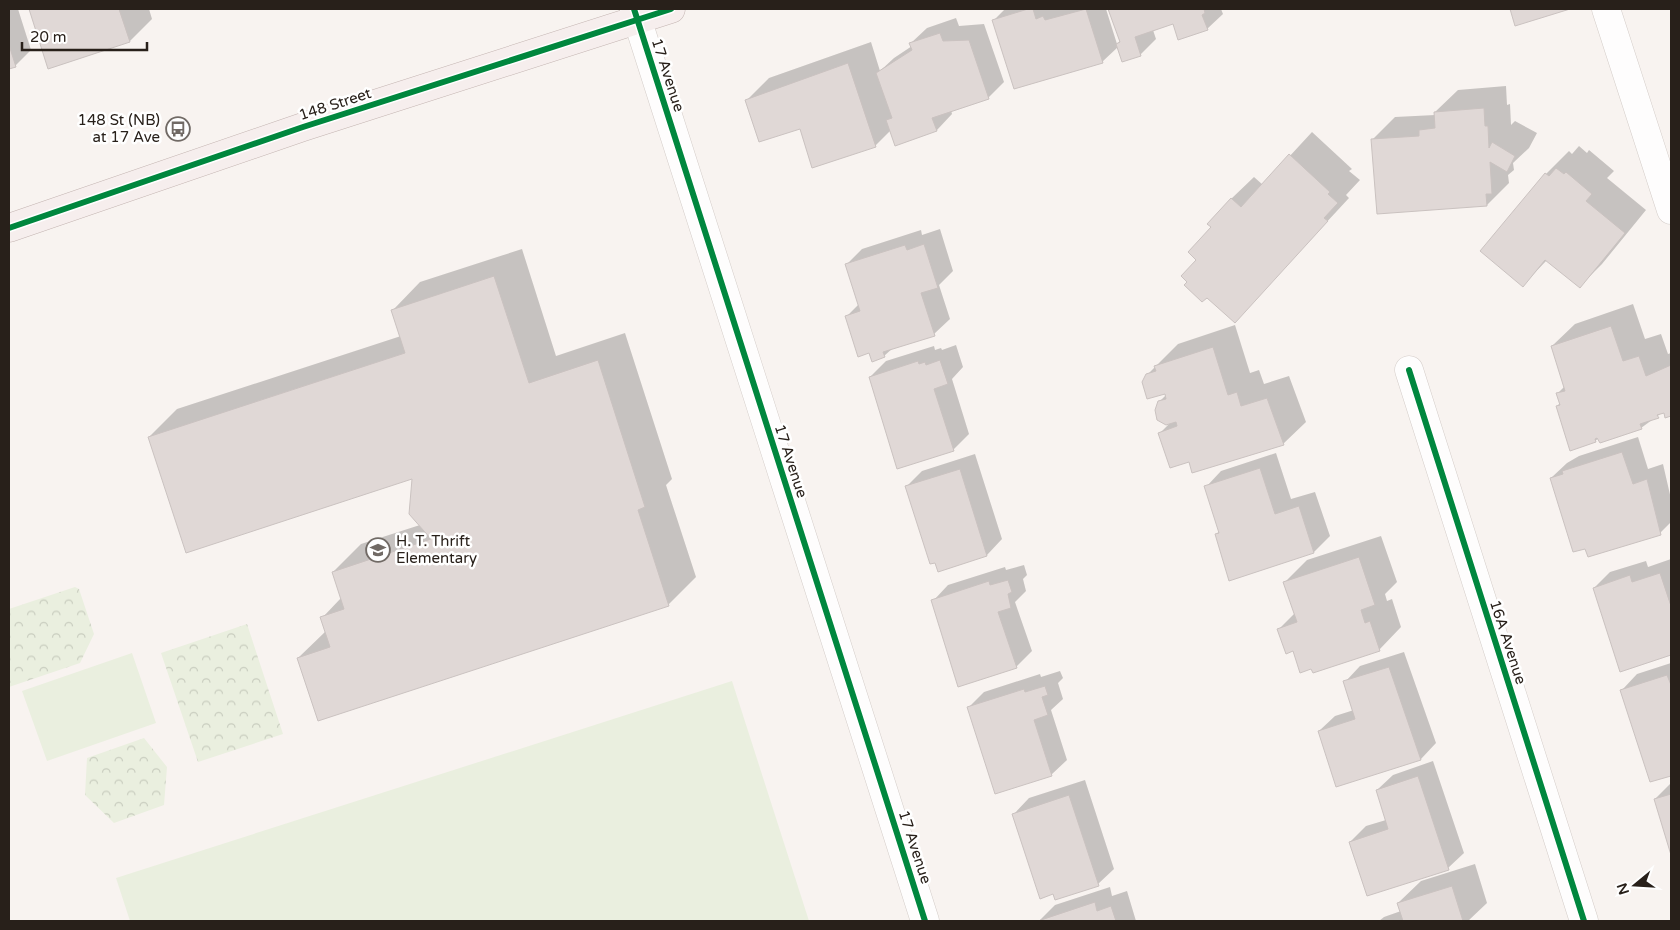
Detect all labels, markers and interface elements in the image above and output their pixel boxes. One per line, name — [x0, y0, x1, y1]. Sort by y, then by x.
scale bar — [22, 20, 148, 52]
text: 20 m — [30, 28, 67, 46]
street label: 17 Avenue — [648, 36, 688, 114]
street label: 148 Street — [297, 84, 374, 124]
place label: 148 St (NB) at 17 Ave — [77, 111, 160, 146]
bus stop icon: 148 St (NB) at 17 Ave — [165, 116, 191, 142]
street label: 17 Avenue — [771, 422, 811, 500]
place label: H. T. Thrift Elementary — [396, 532, 477, 567]
school or university icon: H. T. Thrift Elementary — [365, 537, 391, 563]
street label: 16A Avenue — [1486, 598, 1530, 686]
street label: 17 Avenue — [895, 808, 935, 886]
north arrow — [1610, 860, 1660, 910]
text: N — [1613, 881, 1633, 897]

